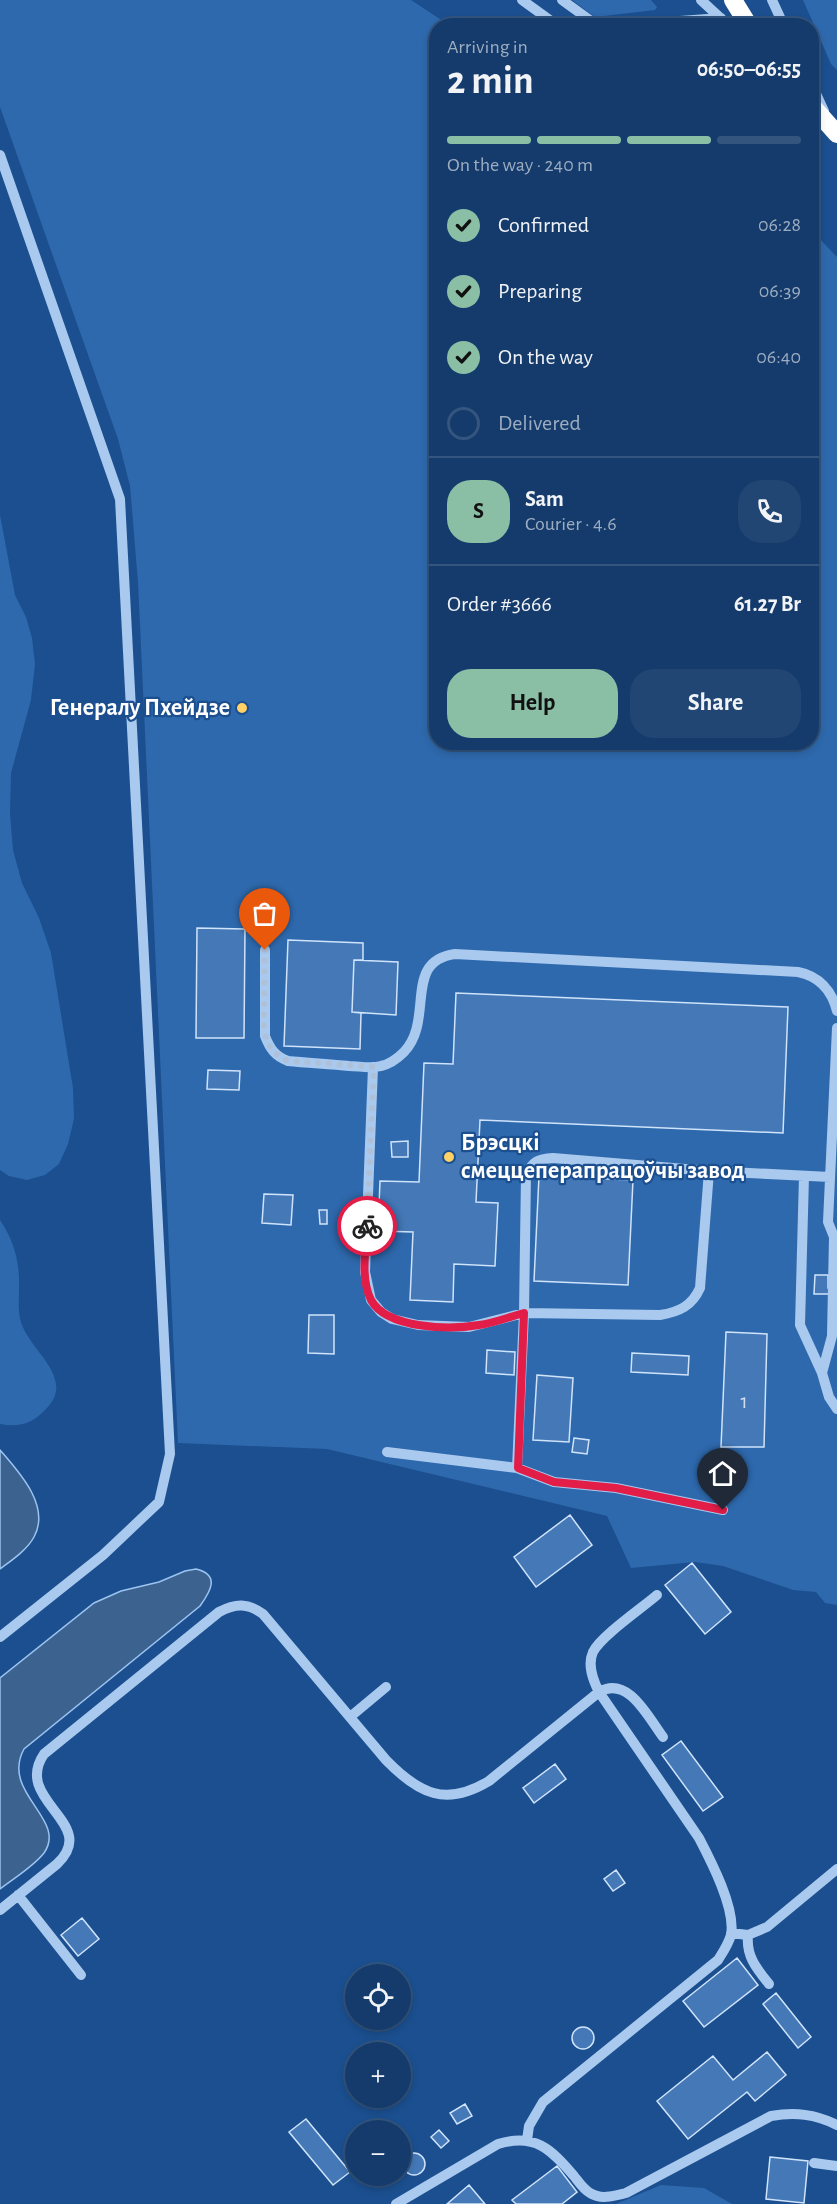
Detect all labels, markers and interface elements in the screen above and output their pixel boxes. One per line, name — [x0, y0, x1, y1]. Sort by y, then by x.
text: Arriving in — [447, 37, 528, 57]
text: 06:50–06:55 — [697, 58, 801, 80]
text: 2 min — [447, 62, 534, 101]
text: On the way · 240 m — [447, 155, 593, 175]
icon: check — [447, 209, 480, 242]
text: Confirmed — [498, 214, 589, 236]
text: 06:28 — [758, 215, 801, 235]
icon: check — [447, 275, 480, 308]
text: Preparing — [498, 280, 582, 302]
text: 06:39 — [759, 281, 801, 301]
icon: check — [447, 341, 480, 374]
text: On the way — [498, 346, 593, 368]
text: 06:40 — [756, 347, 801, 367]
text: Delivered — [498, 412, 581, 434]
button: phone — [738, 480, 801, 543]
text: Sam — [525, 488, 564, 510]
text: S — [473, 500, 484, 522]
text: Courier · 4.6 — [525, 514, 617, 534]
text: Order #3666 — [447, 593, 552, 615]
text: 61.27 Br — [734, 593, 801, 615]
button: Help — [447, 669, 618, 738]
button: Share — [630, 669, 801, 738]
place label: Генералу Пхейдзе — [50, 696, 230, 720]
marker: Генералу Пхейдзе — [235, 701, 249, 715]
pin — [239, 888, 290, 950]
icon: bag — [248, 897, 281, 930]
place label: Брэсцкі смеццеперапрацоўчы завод — [461, 1131, 744, 1183]
marker: Брэсцкі смеццеперапрацоўчы завод — [442, 1150, 456, 1164]
courier — [337, 1196, 397, 1256]
icon: bike — [351, 1210, 384, 1243]
house number: 1 — [740, 1391, 748, 1412]
pin — [697, 1448, 748, 1510]
icon: home — [706, 1457, 739, 1490]
map controls — [345, 1964, 411, 2186]
button: locate — [345, 1964, 411, 2030]
button: + — [345, 2042, 411, 2108]
button: − — [345, 2120, 411, 2186]

